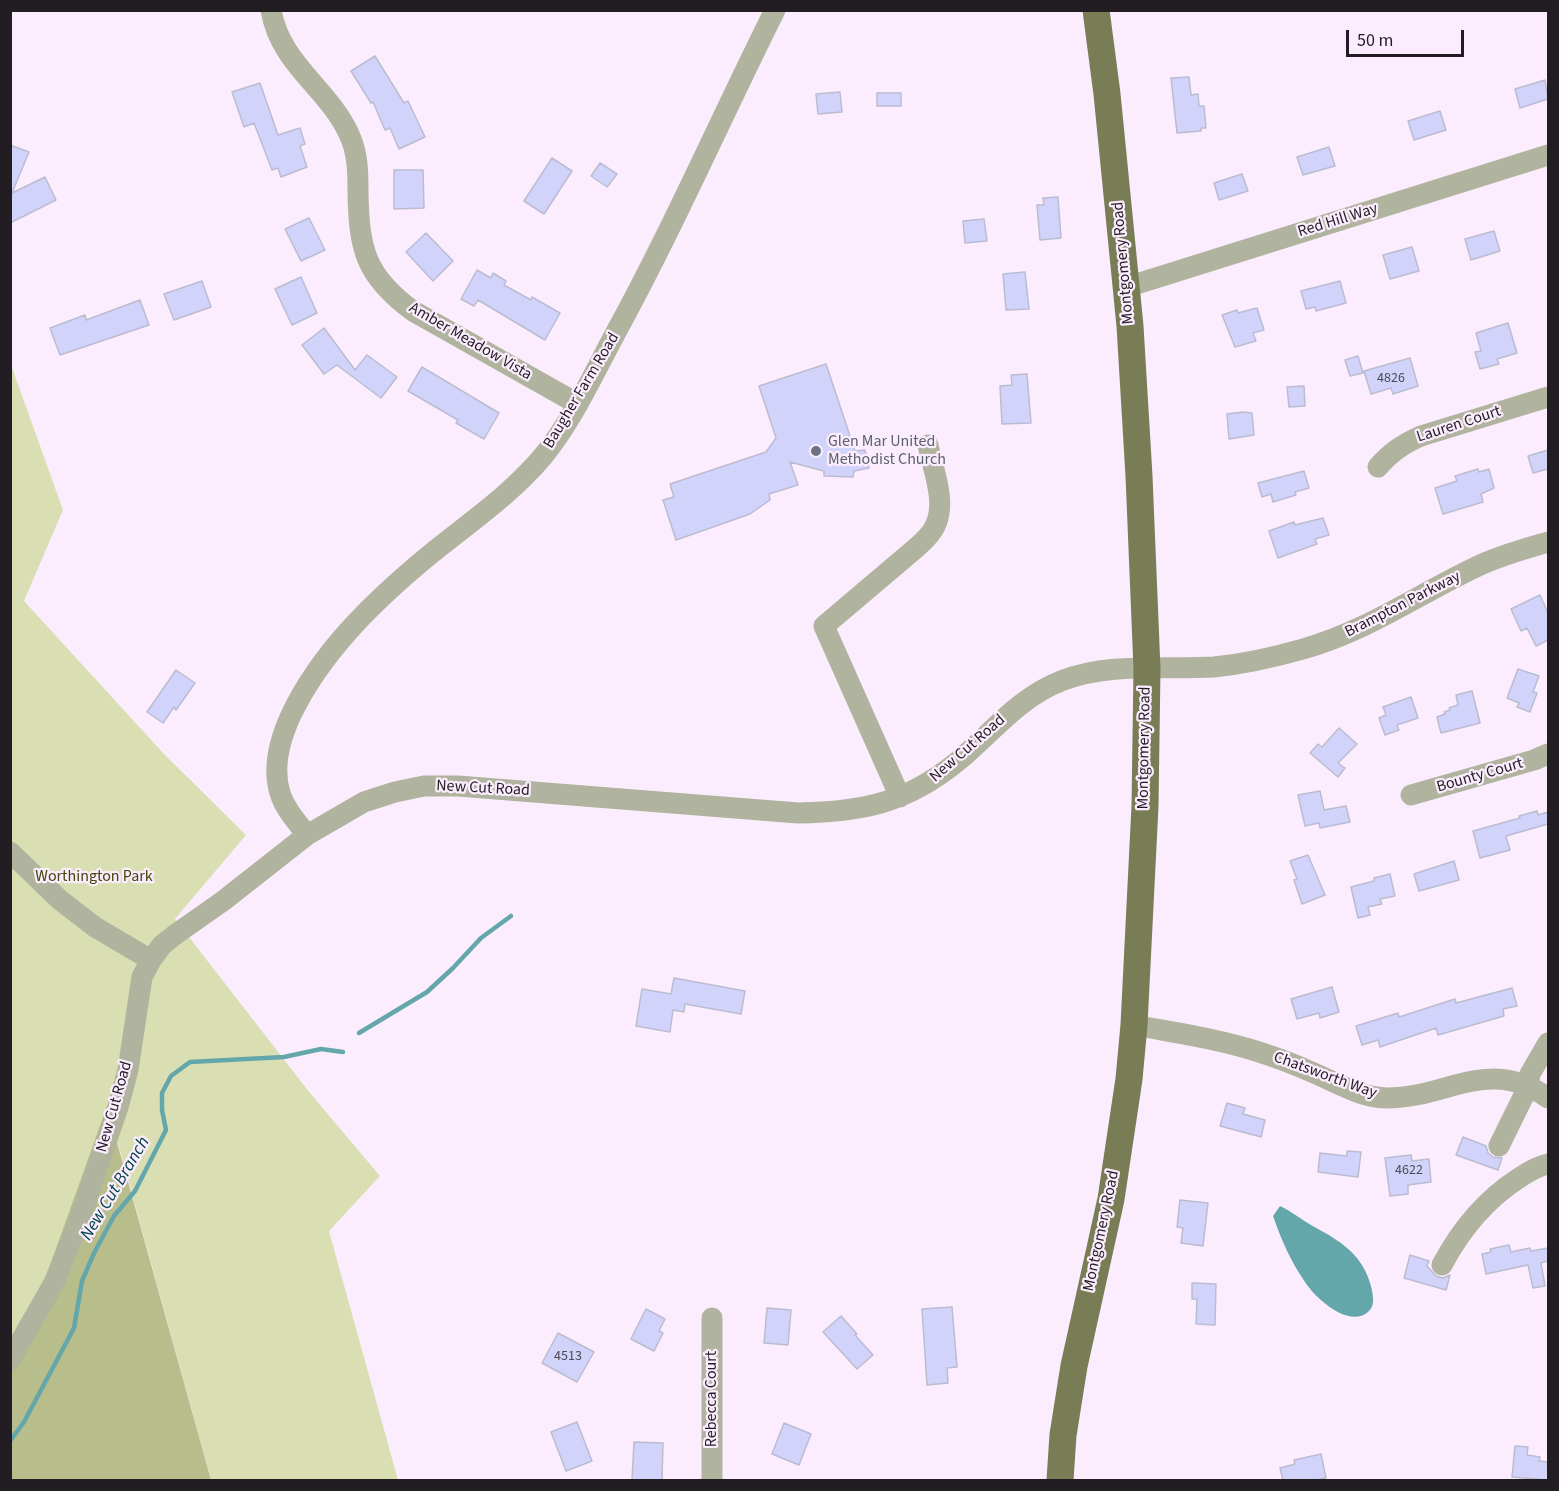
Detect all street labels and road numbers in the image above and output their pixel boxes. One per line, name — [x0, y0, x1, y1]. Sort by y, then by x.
street label: Red Hill Way — [1296, 200, 1380, 242]
street label: Montgomery Road — [1109, 201, 1139, 325]
street label: Amber Meadow Vista — [405, 299, 535, 385]
street label: Baugher Farm Road — [540, 330, 624, 452]
street label: Lauren Court — [1415, 402, 1503, 448]
street label: Brampton Parkway — [1342, 568, 1464, 642]
street label: Montgomery Road — [1134, 686, 1156, 810]
street label: New Cut Road — [926, 711, 1010, 787]
street label: Bounty Court — [1435, 754, 1525, 798]
street label: New Cut Road — [436, 777, 530, 801]
street label: Chatsworth Way — [1271, 1048, 1379, 1104]
street label: New Cut Road — [93, 1059, 137, 1155]
street label: Montgomery Road — [1080, 1169, 1124, 1293]
street label: Rebecca Court — [702, 1351, 722, 1447]

